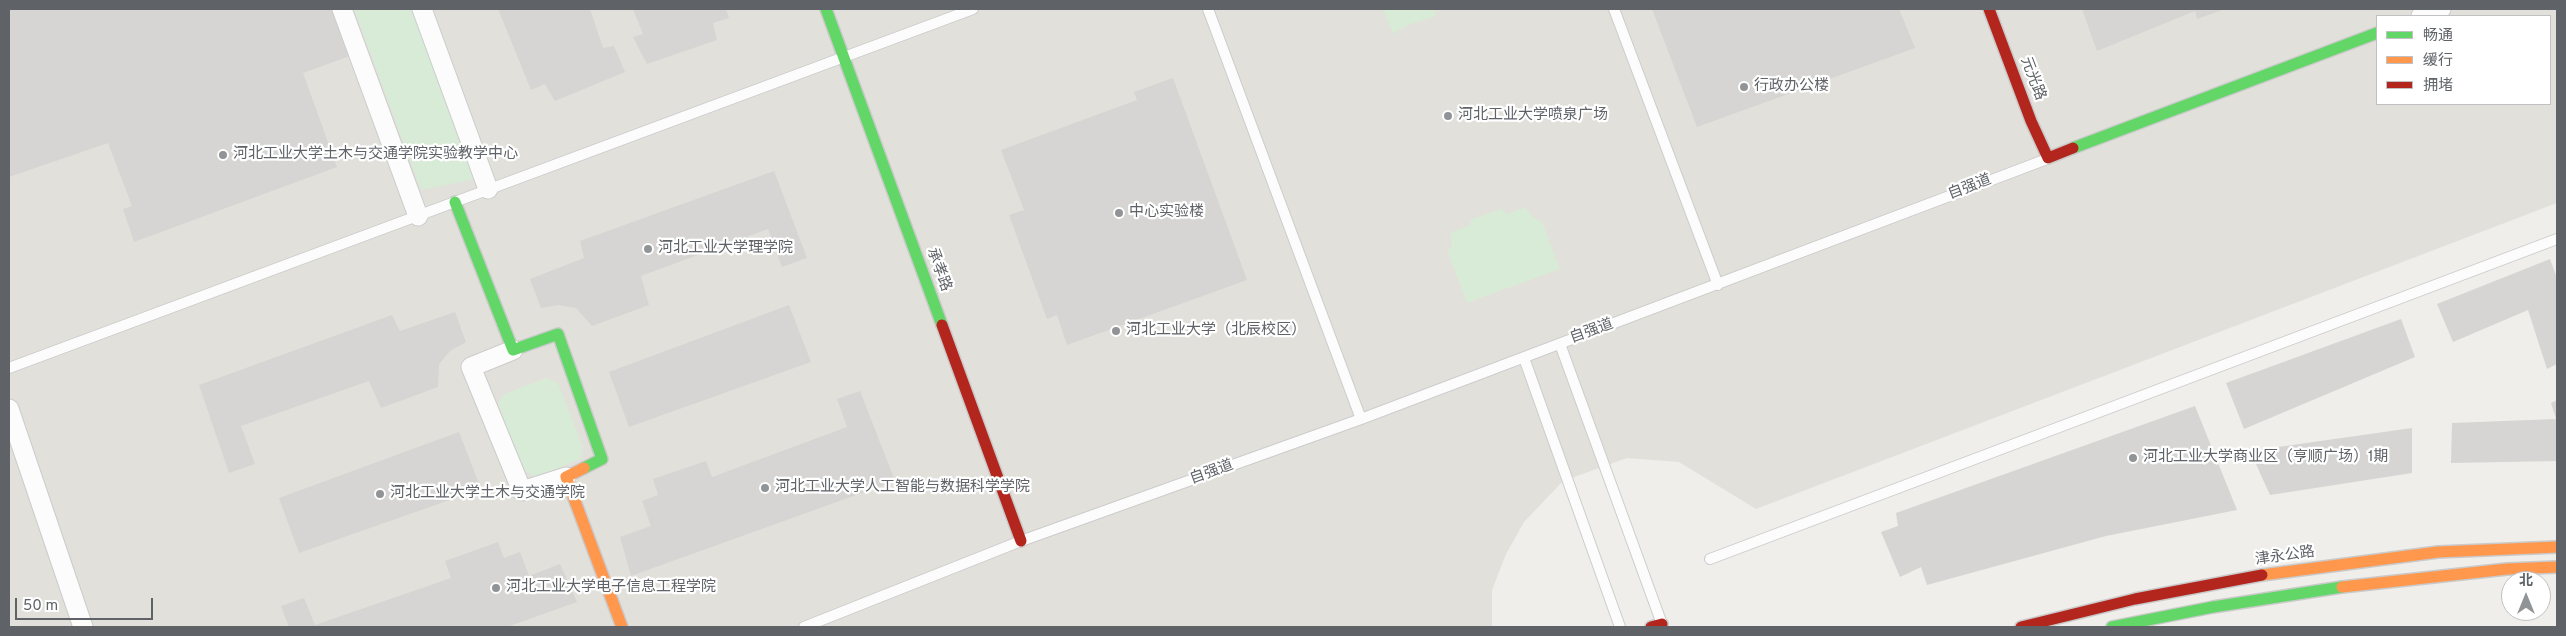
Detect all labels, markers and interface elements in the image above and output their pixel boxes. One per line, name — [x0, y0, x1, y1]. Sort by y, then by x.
legend — [2376, 15, 2551, 105]
text: 畅通 — [2423, 27, 2453, 46]
text: 缓行 — [2423, 52, 2453, 71]
street label: 元光路 — [2016, 55, 2048, 103]
text: 拥堵 — [2423, 77, 2453, 96]
place label: 行政办公楼 — [1754, 78, 1829, 96]
marker: 行政办公楼 — [1738, 81, 1750, 93]
place label: 河北工业大学喷泉广场 — [1458, 107, 1608, 125]
marker: 河北工业大学喷泉广场 — [1442, 110, 1454, 122]
place label: 河北工业大学土木与交通学院实验教学中心 — [233, 146, 518, 164]
marker: 河北工业大学土木与交通学院实验教学中心 — [217, 149, 229, 161]
street label: 自强道 — [1946, 172, 1994, 204]
place label: 中心实验楼 — [1129, 204, 1204, 222]
marker: 中心实验楼 — [1113, 207, 1125, 219]
place label: 河北工业大学理学院 — [658, 240, 793, 258]
marker: 河北工业大学理学院 — [642, 243, 654, 255]
street label: 承孝路 — [922, 246, 954, 294]
street label: 自强道 — [1568, 316, 1616, 348]
place label: 河北工业大学（北辰校区） — [1126, 322, 1306, 340]
marker: 河北工业大学（北辰校区） — [1110, 325, 1122, 337]
place label: 河北工业大学商业区（亨顺广场）1期 — [2143, 449, 2389, 467]
marker: 河北工业大学商业区（亨顺广场）1期 — [2127, 452, 2139, 464]
street label: 自强道 — [1188, 457, 1236, 489]
place label: 河北工业大学人工智能与数据科学学院 — [775, 479, 1030, 497]
marker: 河北工业大学人工智能与数据科学学院 — [759, 482, 771, 494]
place label: 河北工业大学土木与交通学院 — [390, 485, 585, 503]
marker: 河北工业大学土木与交通学院 — [374, 488, 386, 500]
street label: 津永公路 — [2254, 544, 2316, 570]
north arrow — [2501, 571, 2551, 621]
text: 北 — [2519, 573, 2533, 590]
place label: 河北工业大学电子信息工程学院 — [506, 579, 716, 597]
marker: 河北工业大学电子信息工程学院 — [490, 582, 502, 594]
scale bar — [18, 588, 155, 620]
text: 50 m — [23, 597, 58, 616]

